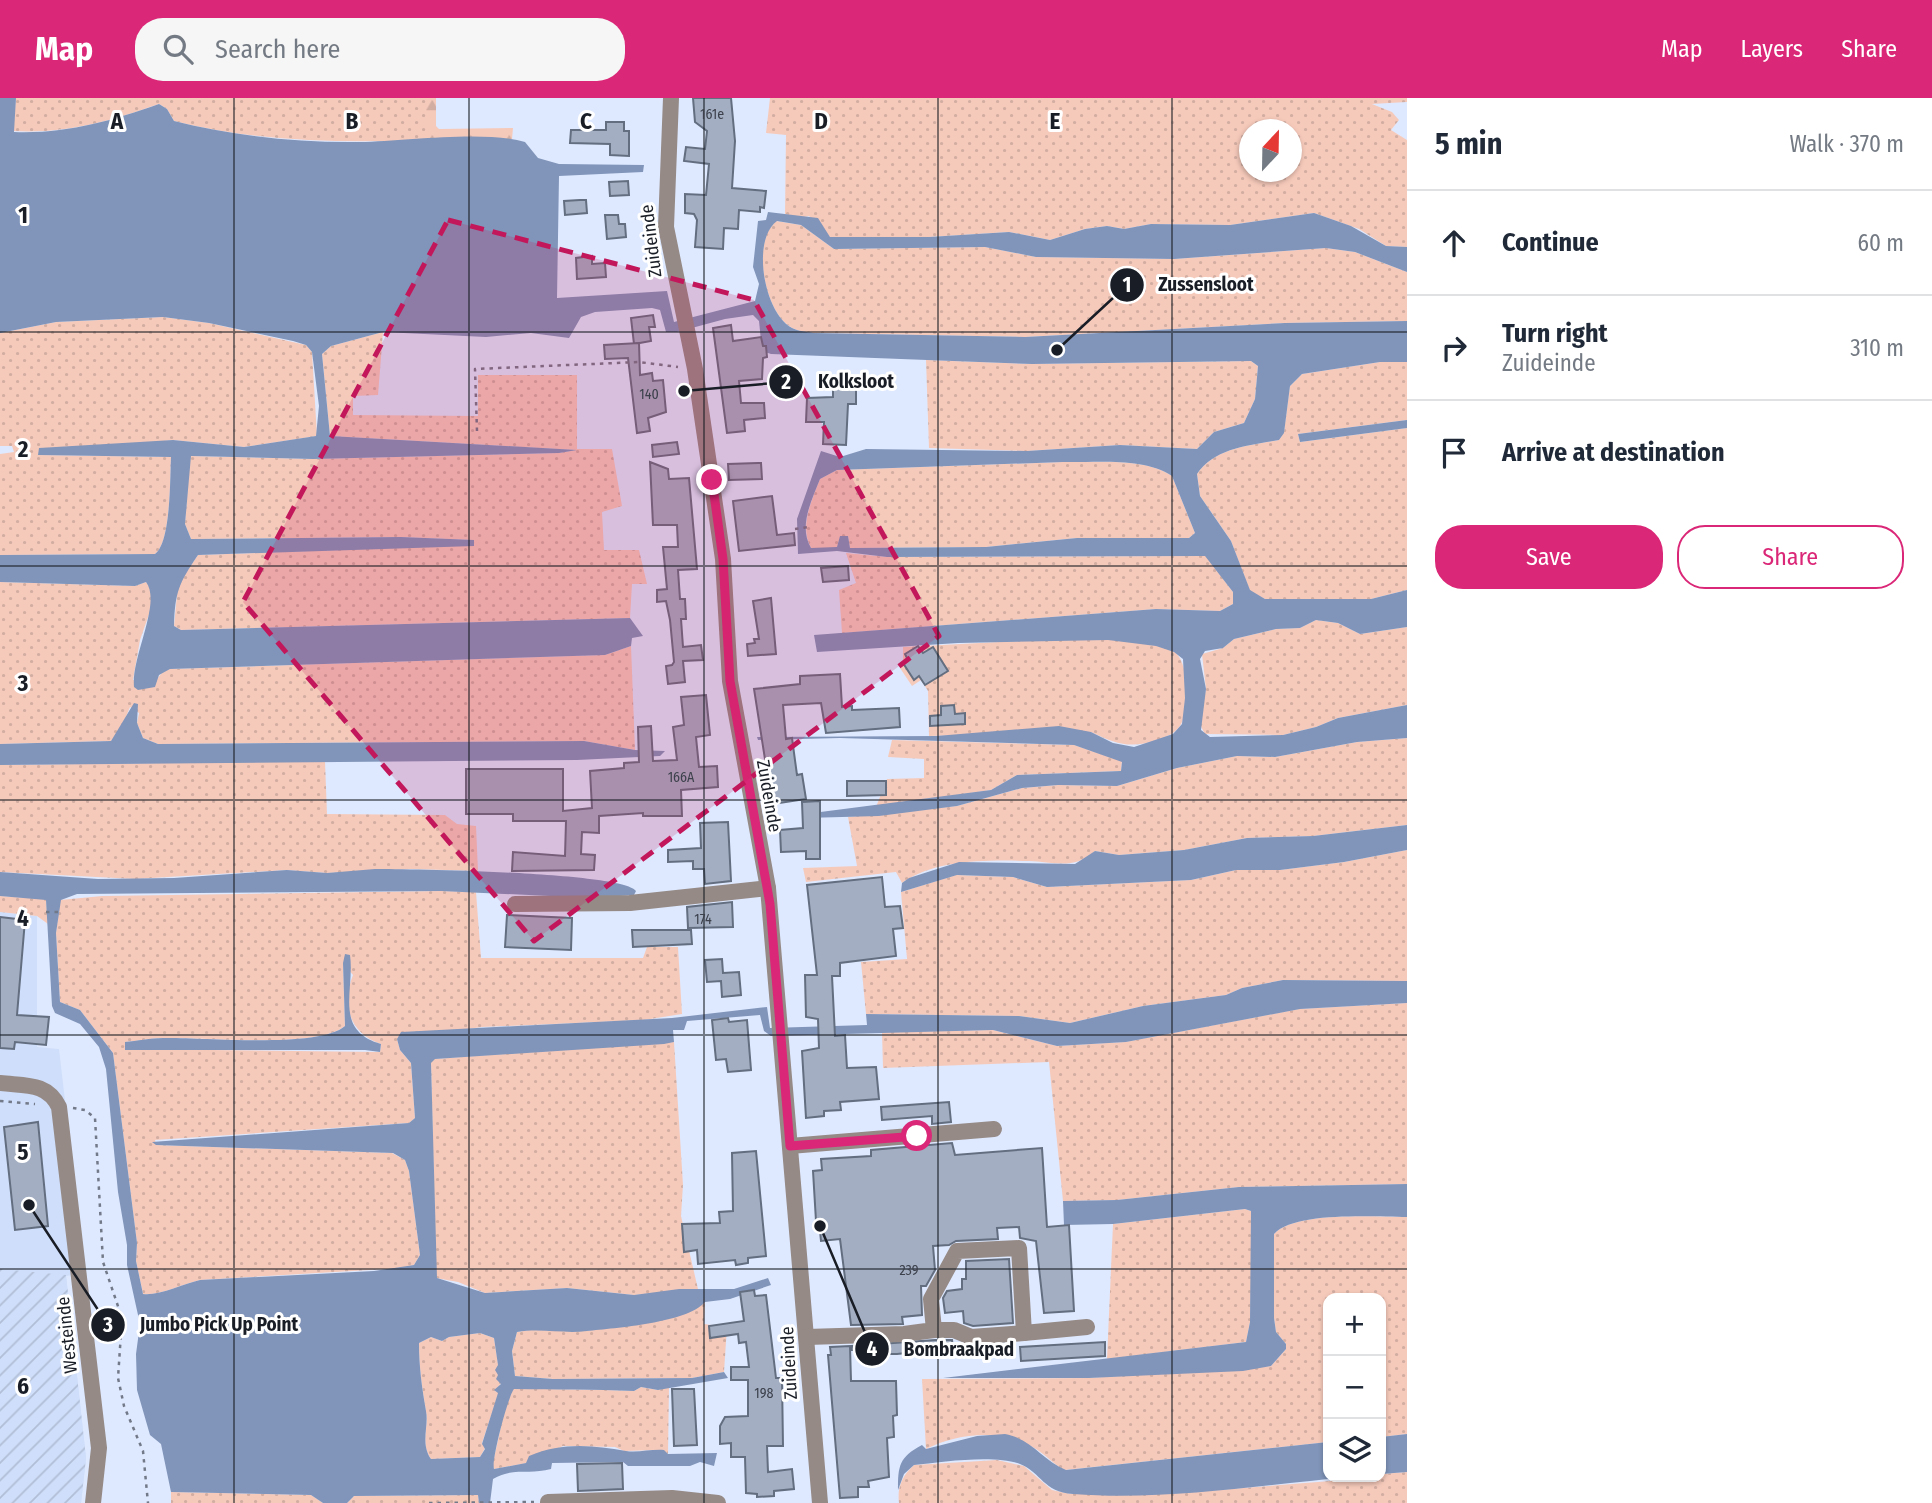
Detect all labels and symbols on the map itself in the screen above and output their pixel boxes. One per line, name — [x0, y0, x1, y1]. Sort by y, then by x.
house number: 161e — [700, 106, 724, 123]
text: A — [110, 107, 124, 135]
text: B — [346, 107, 359, 135]
text: C — [580, 107, 592, 135]
text: D — [814, 107, 828, 135]
text: E — [1050, 107, 1061, 135]
north arrow — [1239, 119, 1302, 182]
text: 1 — [18, 201, 28, 229]
street label: Zuideinde — [636, 203, 666, 279]
callout: Zussensloot — [1109, 265, 1268, 305]
text: 1 — [1123, 272, 1131, 298]
text: Zussensloot — [1158, 273, 1254, 296]
callout: Kolksloot — [769, 362, 908, 402]
text: 2 — [780, 369, 791, 395]
text: Kolksloot — [818, 370, 894, 393]
house number: 140 — [639, 386, 659, 403]
text: 2 — [17, 435, 29, 463]
route end — [696, 464, 727, 495]
text: 3 — [17, 669, 29, 697]
street label: Zuideinde — [752, 758, 786, 834]
house number: 166A — [668, 769, 695, 786]
text: 4 — [17, 904, 29, 932]
house number: 174 — [694, 911, 712, 928]
route start — [901, 1120, 932, 1151]
text: 5 — [17, 1138, 29, 1166]
house number: 239 — [899, 1262, 919, 1279]
street label: Westeinde — [52, 1295, 82, 1374]
callout: Jumbo Pick Up Point — [90, 1305, 312, 1345]
text: 3 — [102, 1312, 113, 1338]
text: Jumbo Pick Up Point — [139, 1313, 298, 1336]
street label: Zuideinde — [776, 1326, 802, 1400]
callout: Bombraakpad — [855, 1329, 1028, 1369]
text: 4 — [867, 1336, 878, 1362]
text: Bombraakpad — [904, 1338, 1014, 1361]
text: 6 — [17, 1372, 29, 1400]
house number: 198 — [754, 1385, 774, 1402]

